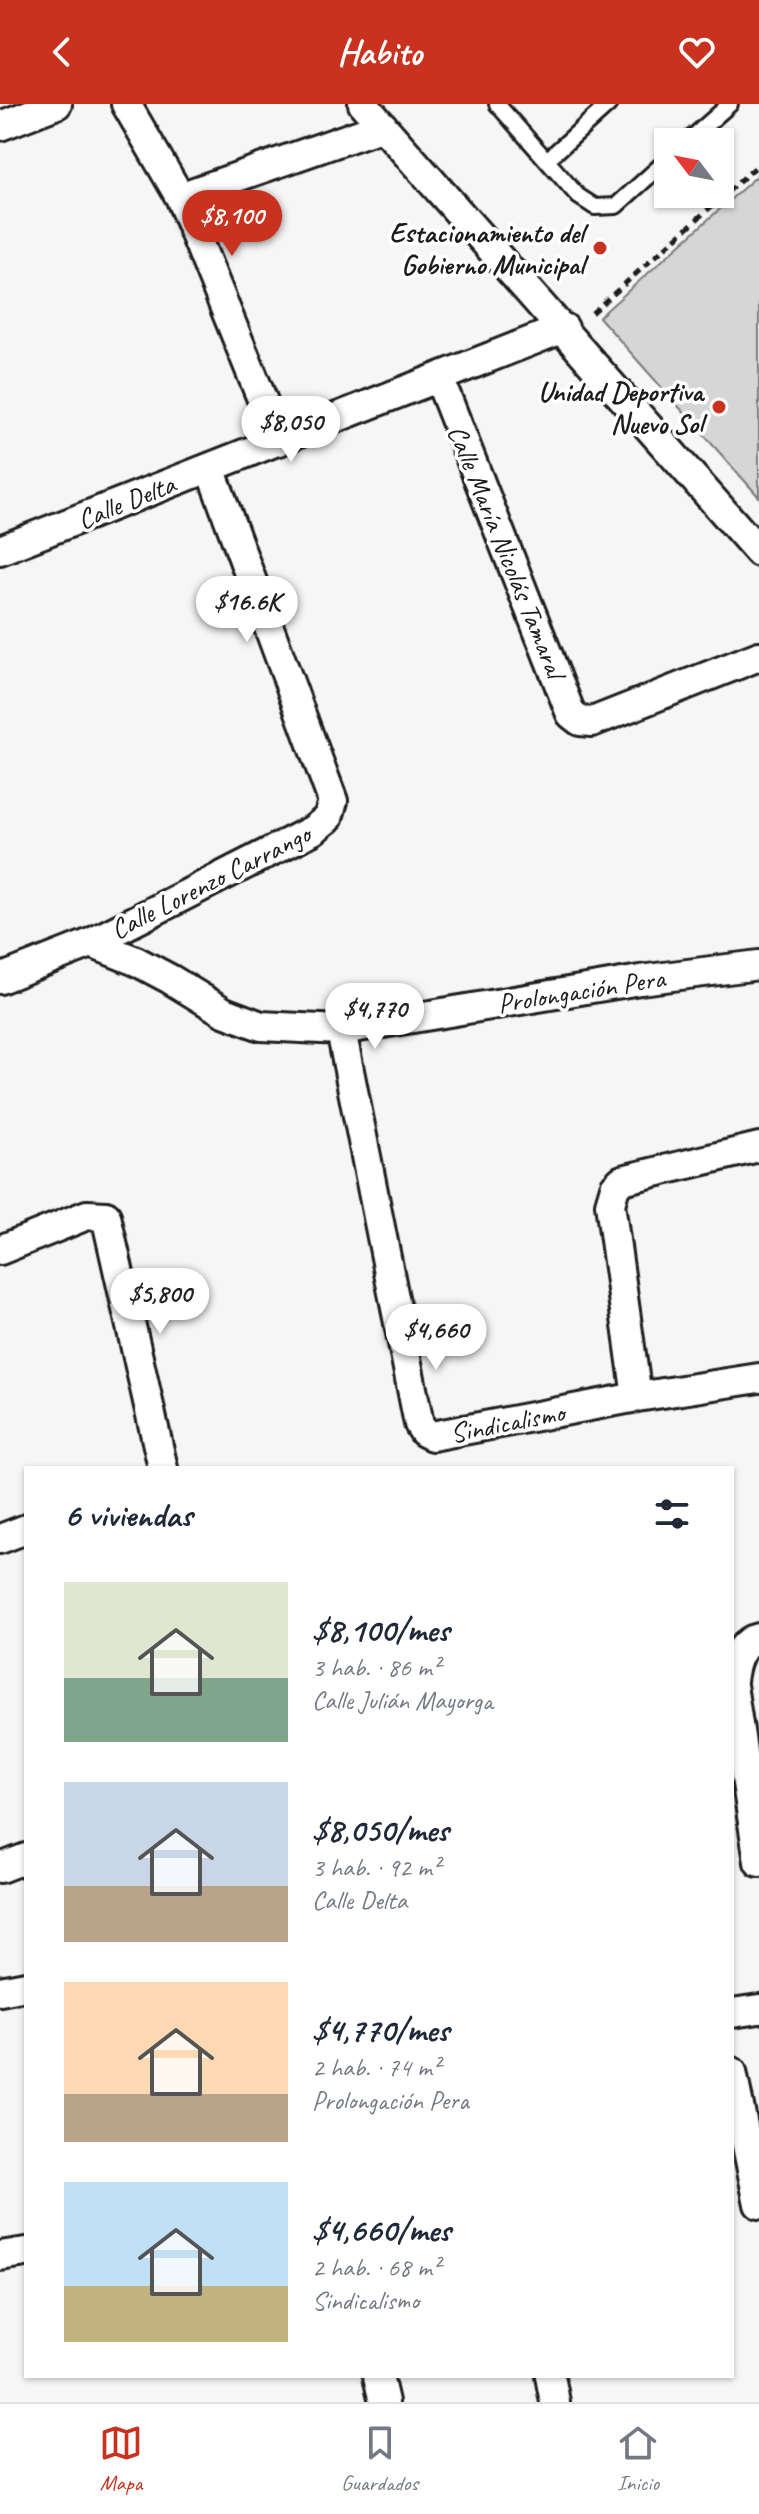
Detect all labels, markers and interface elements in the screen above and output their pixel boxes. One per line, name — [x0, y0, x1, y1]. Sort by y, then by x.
text: Habito — [337, 29, 422, 75]
icon: back — [40, 30, 84, 74]
icon: heart — [675, 30, 719, 74]
north arrow — [654, 128, 734, 208]
map controls — [654, 128, 734, 208]
pin: $8,100 — [167, 190, 297, 258]
text: $8,100 — [200, 199, 264, 232]
place label: Estacionamiento del Gobierno Municipal — [389, 215, 590, 282]
marker: Estacionamiento del Gobierno Municipal — [591, 239, 609, 257]
place label: Unidad Deportiva Nuevo Sol — [538, 374, 708, 441]
pin: $8,050 — [226, 396, 356, 464]
marker: Unidad Deportiva Nuevo Sol — [710, 398, 728, 416]
text: $8,050 — [259, 405, 323, 438]
street label: Calle María Nicolás Tamaral — [440, 420, 575, 687]
street label: Calle Delta — [72, 465, 182, 537]
pin: $16.6K — [182, 576, 312, 644]
text: $16.6K — [214, 585, 280, 618]
street label: Calle Lorenzo Carrango — [105, 815, 319, 947]
street label: Prolongación Pera — [495, 960, 669, 1021]
pin: $4,770 — [310, 983, 440, 1051]
text: $4,770 — [343, 992, 407, 1025]
pin: $5,800 — [95, 1268, 225, 1336]
text: $5,800 — [128, 1277, 192, 1310]
pin: $4,660 — [371, 1304, 501, 1372]
text: $4,660 — [404, 1313, 468, 1346]
street label: Sindicalismo — [447, 1394, 570, 1451]
icon: filters — [650, 1492, 694, 1536]
text: 6 viviendas — [64, 1493, 192, 1536]
text: $8,100/mes — [312, 1608, 449, 1651]
icon: home — [128, 1614, 224, 1710]
text: 3 hab. · 86 m² — [312, 1651, 440, 1684]
text: Calle Julián Mayorga — [312, 1684, 493, 1717]
text: $8,050/mes — [312, 1808, 449, 1851]
icon: home — [128, 1814, 224, 1910]
text: 3 hab. · 92 m² — [312, 1851, 440, 1884]
text: Calle Delta — [312, 1884, 407, 1917]
text: $4,770/mes — [312, 2008, 449, 2051]
icon: home — [128, 2014, 224, 2110]
text: 2 hab. · 74 m² — [312, 2051, 440, 2084]
text: Prolongación Pera — [312, 2084, 469, 2117]
text: $4,660/mes — [312, 2208, 450, 2251]
icon: home — [128, 2214, 224, 2310]
text: 2 hab. · 68 m² — [312, 2251, 440, 2284]
text: Sindicalismo — [312, 2284, 419, 2317]
tab: Mapa — [99, 2421, 143, 2497]
tab: Guardados — [341, 2421, 418, 2497]
tab: Inicio — [616, 2421, 660, 2497]

